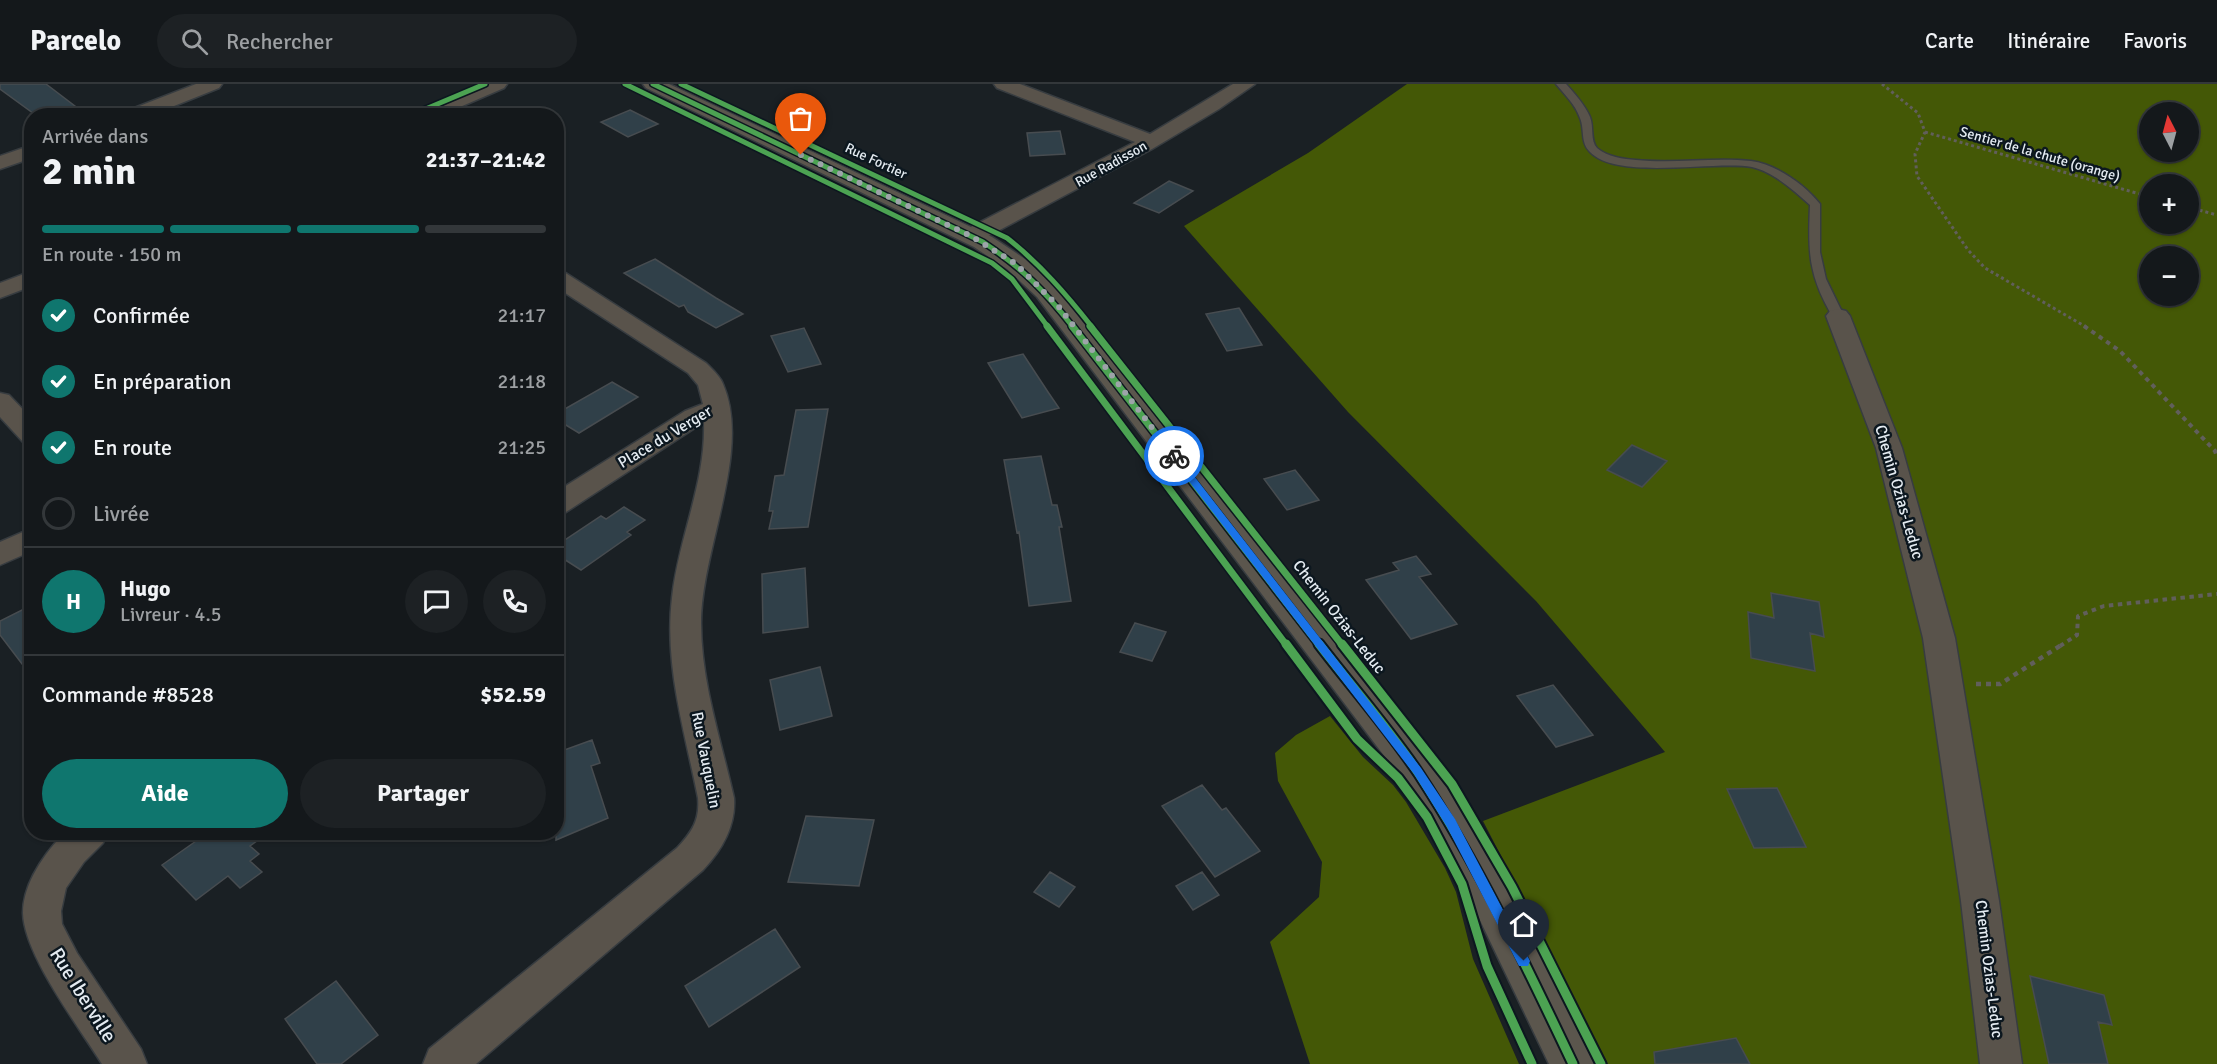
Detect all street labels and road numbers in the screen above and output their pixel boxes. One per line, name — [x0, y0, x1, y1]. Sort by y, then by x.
street label: Sentier de la chute (orange) — [1958, 123, 2122, 185]
street label: Rue Radisson — [1072, 137, 1150, 191]
street label: Rue Fortier — [842, 139, 910, 183]
street label: Place du Verger — [614, 401, 716, 473]
street label: Chemin Ozias-Leduc — [1870, 422, 1928, 562]
street label: Chemin Ozias-Leduc — [1288, 556, 1390, 678]
street label: Rue Vauquelin — [687, 710, 725, 810]
street label: Chemin Ozias-Leduc — [1971, 899, 2007, 1039]
street label: Rue Iberville — [44, 943, 122, 1047]

